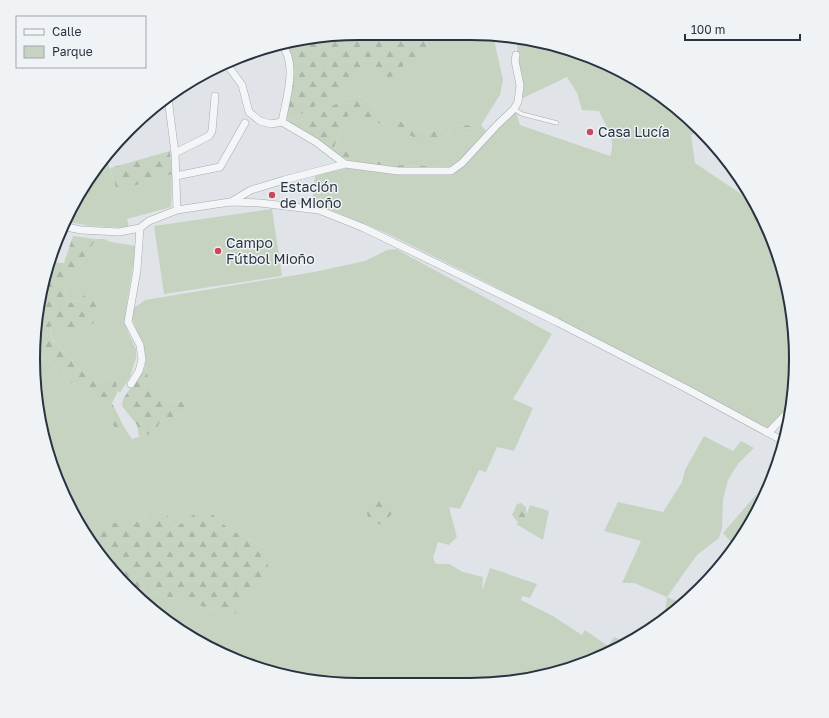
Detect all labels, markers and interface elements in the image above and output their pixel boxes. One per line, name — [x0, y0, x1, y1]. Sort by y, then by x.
legend — [16, 16, 146, 68]
scale bar — [685, 16, 800, 42]
text: 100 m — [691, 22, 725, 37]
text: Calle — [52, 24, 82, 39]
text: Parque — [52, 44, 93, 59]
place label: Casa Lucía — [598, 123, 670, 140]
marker: Casa Lucía — [585, 127, 595, 137]
place label: Estación de Mioño — [280, 178, 341, 211]
marker: Estación de Mioño — [267, 190, 277, 200]
place label: Campo Fútbol Mioño — [226, 234, 315, 267]
marker: Campo Fútbol Mioño — [213, 246, 223, 256]

